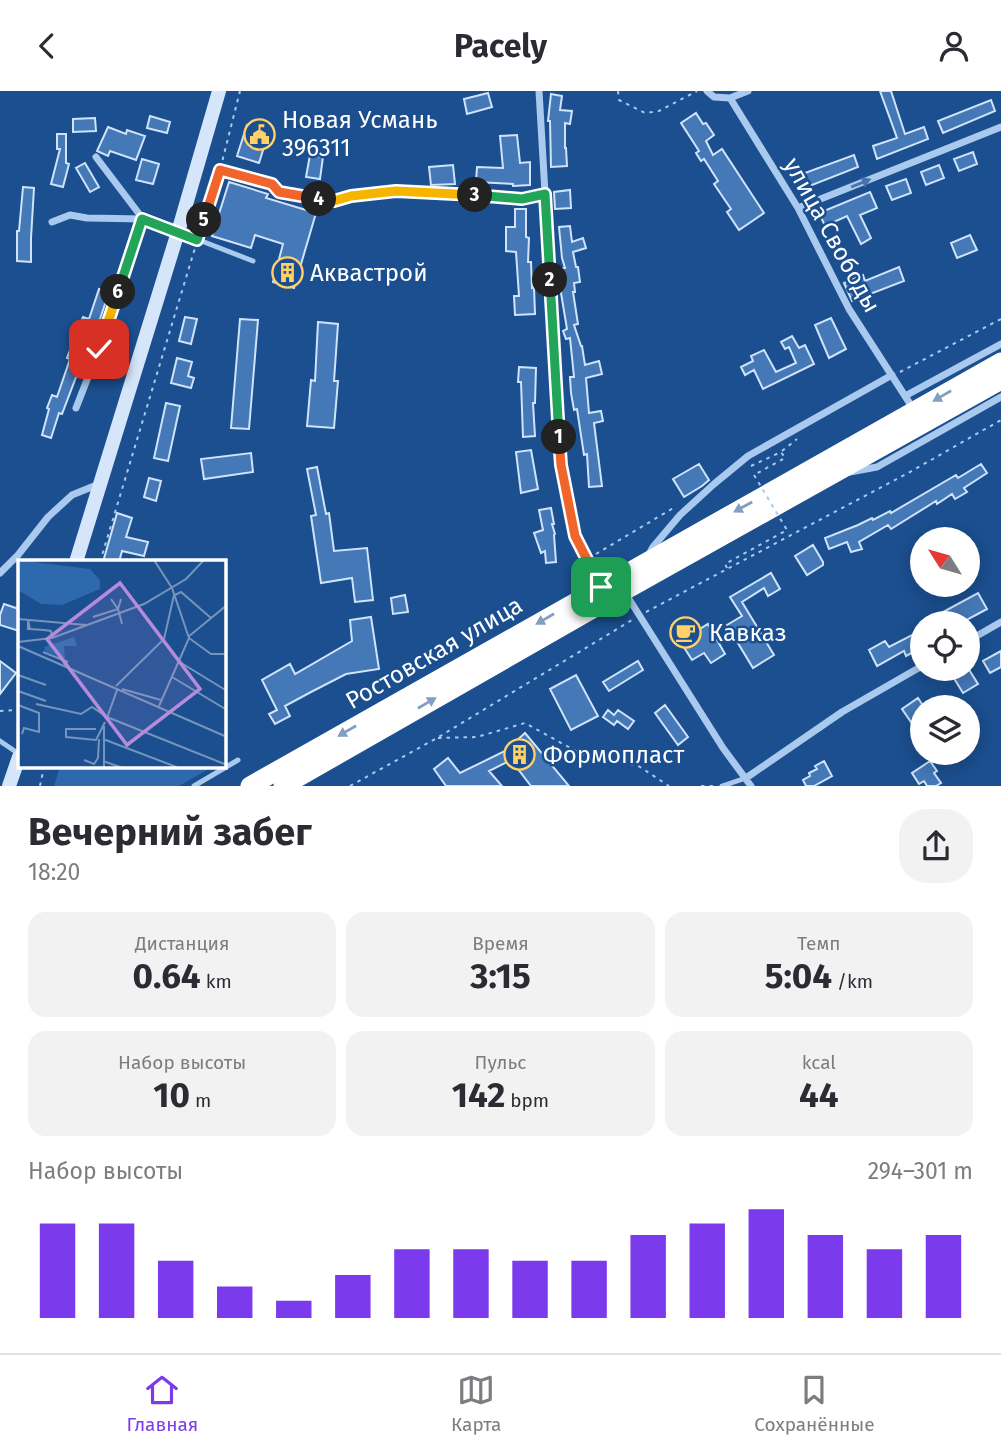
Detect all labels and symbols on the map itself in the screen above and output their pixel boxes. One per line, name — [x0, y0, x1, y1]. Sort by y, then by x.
place label: Новая Усмань 396311 — [282, 106, 438, 162]
public building icon: Новая Усмань 396311 — [242, 117, 276, 151]
street label: улица Свободы — [778, 153, 886, 317]
pin: 3 — [458, 177, 492, 213]
one-way arrow — [851, 177, 872, 188]
pin: 4 — [302, 181, 336, 217]
pin: 5 — [186, 202, 222, 237]
building icon: Аквастрой — [270, 256, 304, 290]
place label: Аквастрой — [310, 259, 428, 287]
pin: 2 — [532, 263, 568, 297]
pin: 6 — [100, 275, 136, 309]
pin — [69, 319, 129, 379]
one-way arrow — [932, 390, 951, 402]
pin: 1 — [542, 419, 576, 455]
one-way arrow — [734, 501, 753, 513]
north arrow — [910, 527, 980, 597]
pin — [571, 557, 631, 617]
inset map — [18, 560, 226, 769]
street label: Ростовская улица — [341, 591, 527, 715]
one-way arrow — [535, 613, 554, 625]
cafe icon: Кавказ — [669, 616, 703, 650]
place label: Кавказ — [709, 619, 787, 647]
one-way arrow — [417, 697, 436, 710]
one-way arrow — [337, 725, 357, 737]
building icon: Формопласт — [503, 738, 537, 772]
place label: Формопласт — [543, 741, 685, 769]

